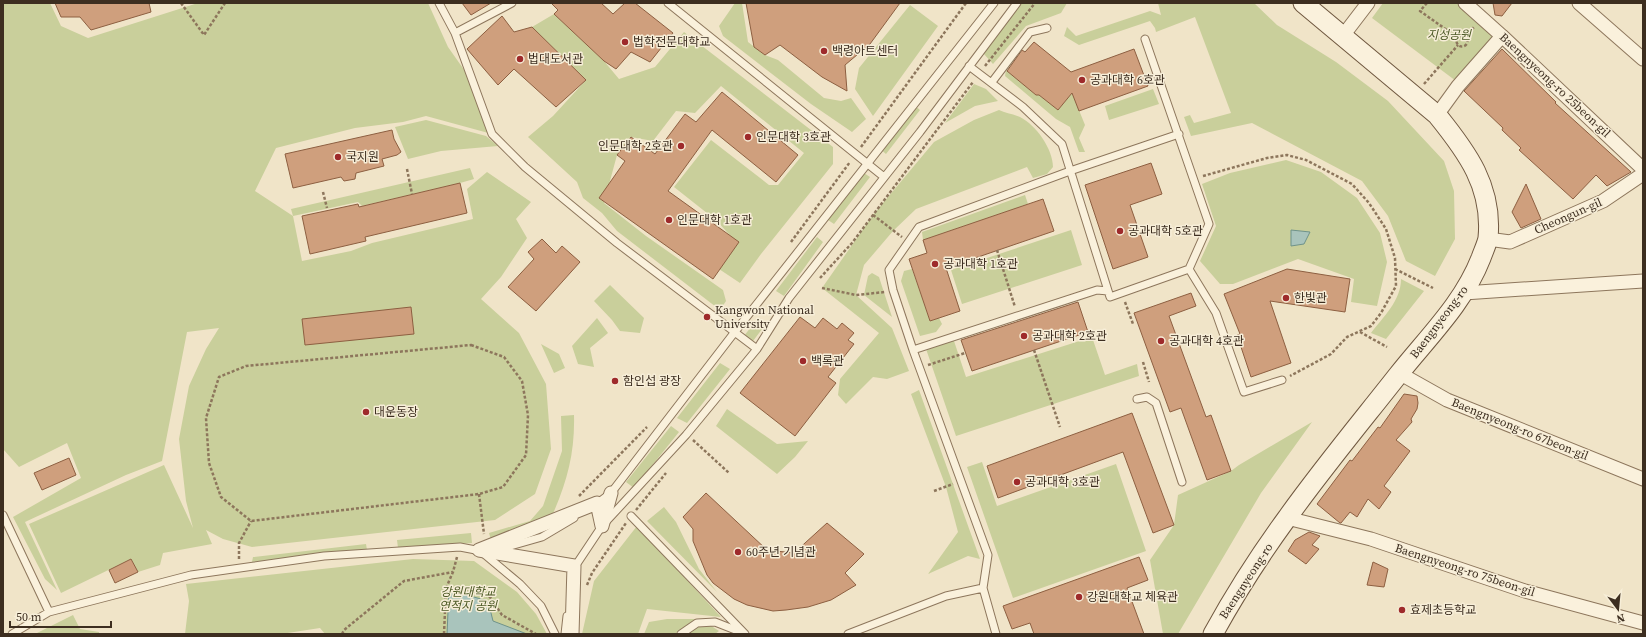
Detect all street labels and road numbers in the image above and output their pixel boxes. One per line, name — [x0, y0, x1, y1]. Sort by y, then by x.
street label: Baengnyeong-ro 25beon-gil — [1496, 29, 1614, 141]
street label: Cheongun-gil — [1532, 194, 1605, 238]
street label: Baengnyeong-ro — [1406, 282, 1472, 362]
street label: Baengnyeong-ro 67beon-gil — [1449, 394, 1591, 464]
street label: Baengnyeong-ro — [1215, 540, 1277, 622]
street label: Baengnyeong-ro 75beon-gil — [1393, 540, 1537, 600]

